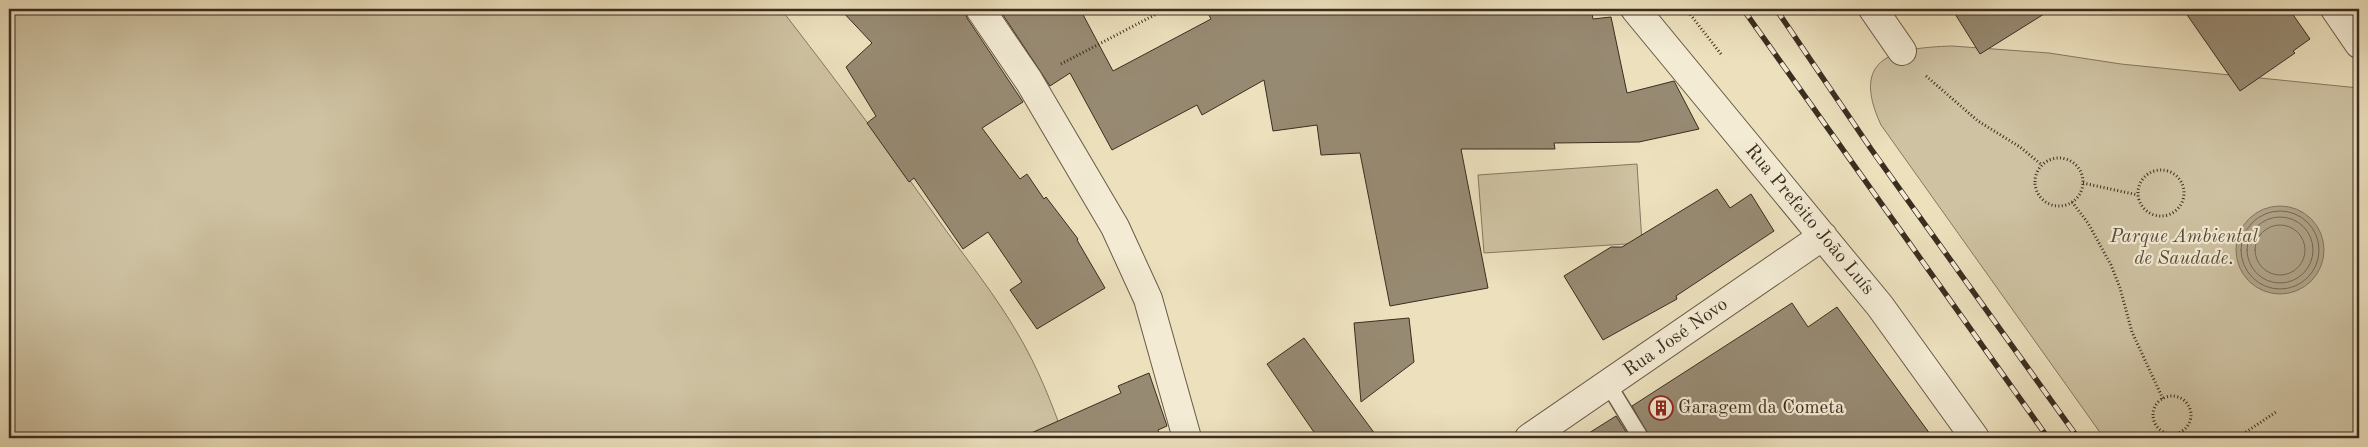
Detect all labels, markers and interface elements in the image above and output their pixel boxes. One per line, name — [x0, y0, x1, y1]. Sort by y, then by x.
street label: Rua Prefeito João Luís — [1741, 141, 1877, 299]
park label: Parque Ambiental de Saudade. — [2109, 228, 2259, 269]
street label: Rua José Novo — [1620, 295, 1732, 381]
building icon: Garagem da Cometa — [1648, 395, 1674, 421]
place label: Garagem da Cometa — [1678, 399, 1845, 418]

